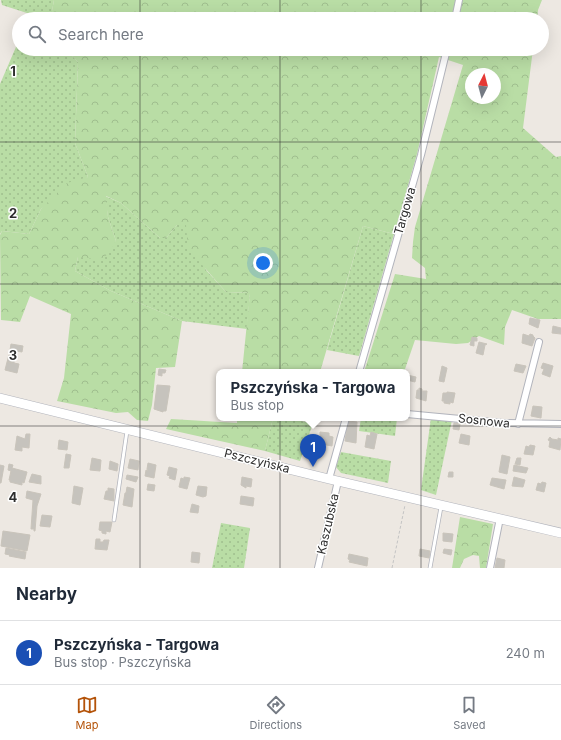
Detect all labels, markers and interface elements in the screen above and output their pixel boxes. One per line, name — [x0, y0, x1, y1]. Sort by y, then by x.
search box — [12, 12, 549, 56]
icon: search — [26, 23, 48, 45]
text: Search here — [58, 25, 144, 44]
text: 1 — [10, 63, 16, 79]
north arrow — [465, 68, 501, 104]
street label: Targowa — [391, 185, 418, 236]
text: 2 — [9, 205, 17, 221]
your location — [253, 253, 273, 273]
text: 3 — [9, 347, 17, 363]
popup — [216, 369, 410, 421]
text: Pszczyńska - Targowa — [230, 378, 396, 397]
text: Bus stop — [230, 397, 284, 413]
street label: Sosnowa — [457, 410, 511, 431]
pin: 1 — [300, 434, 326, 467]
street label: Pszczyńska — [223, 445, 292, 476]
text: 4 — [9, 489, 18, 505]
street label: Kaszubska — [313, 492, 342, 556]
text: Nearby — [16, 584, 77, 604]
text: Pszczyńska - Targowa — [54, 635, 219, 654]
text: 1 — [26, 645, 32, 661]
text: 240 m — [506, 645, 545, 661]
text: Bus stop · Pszczyńska — [54, 654, 191, 670]
tab: Map — [76, 694, 98, 732]
tab: Directions — [250, 694, 302, 732]
tab: Saved — [453, 694, 485, 732]

